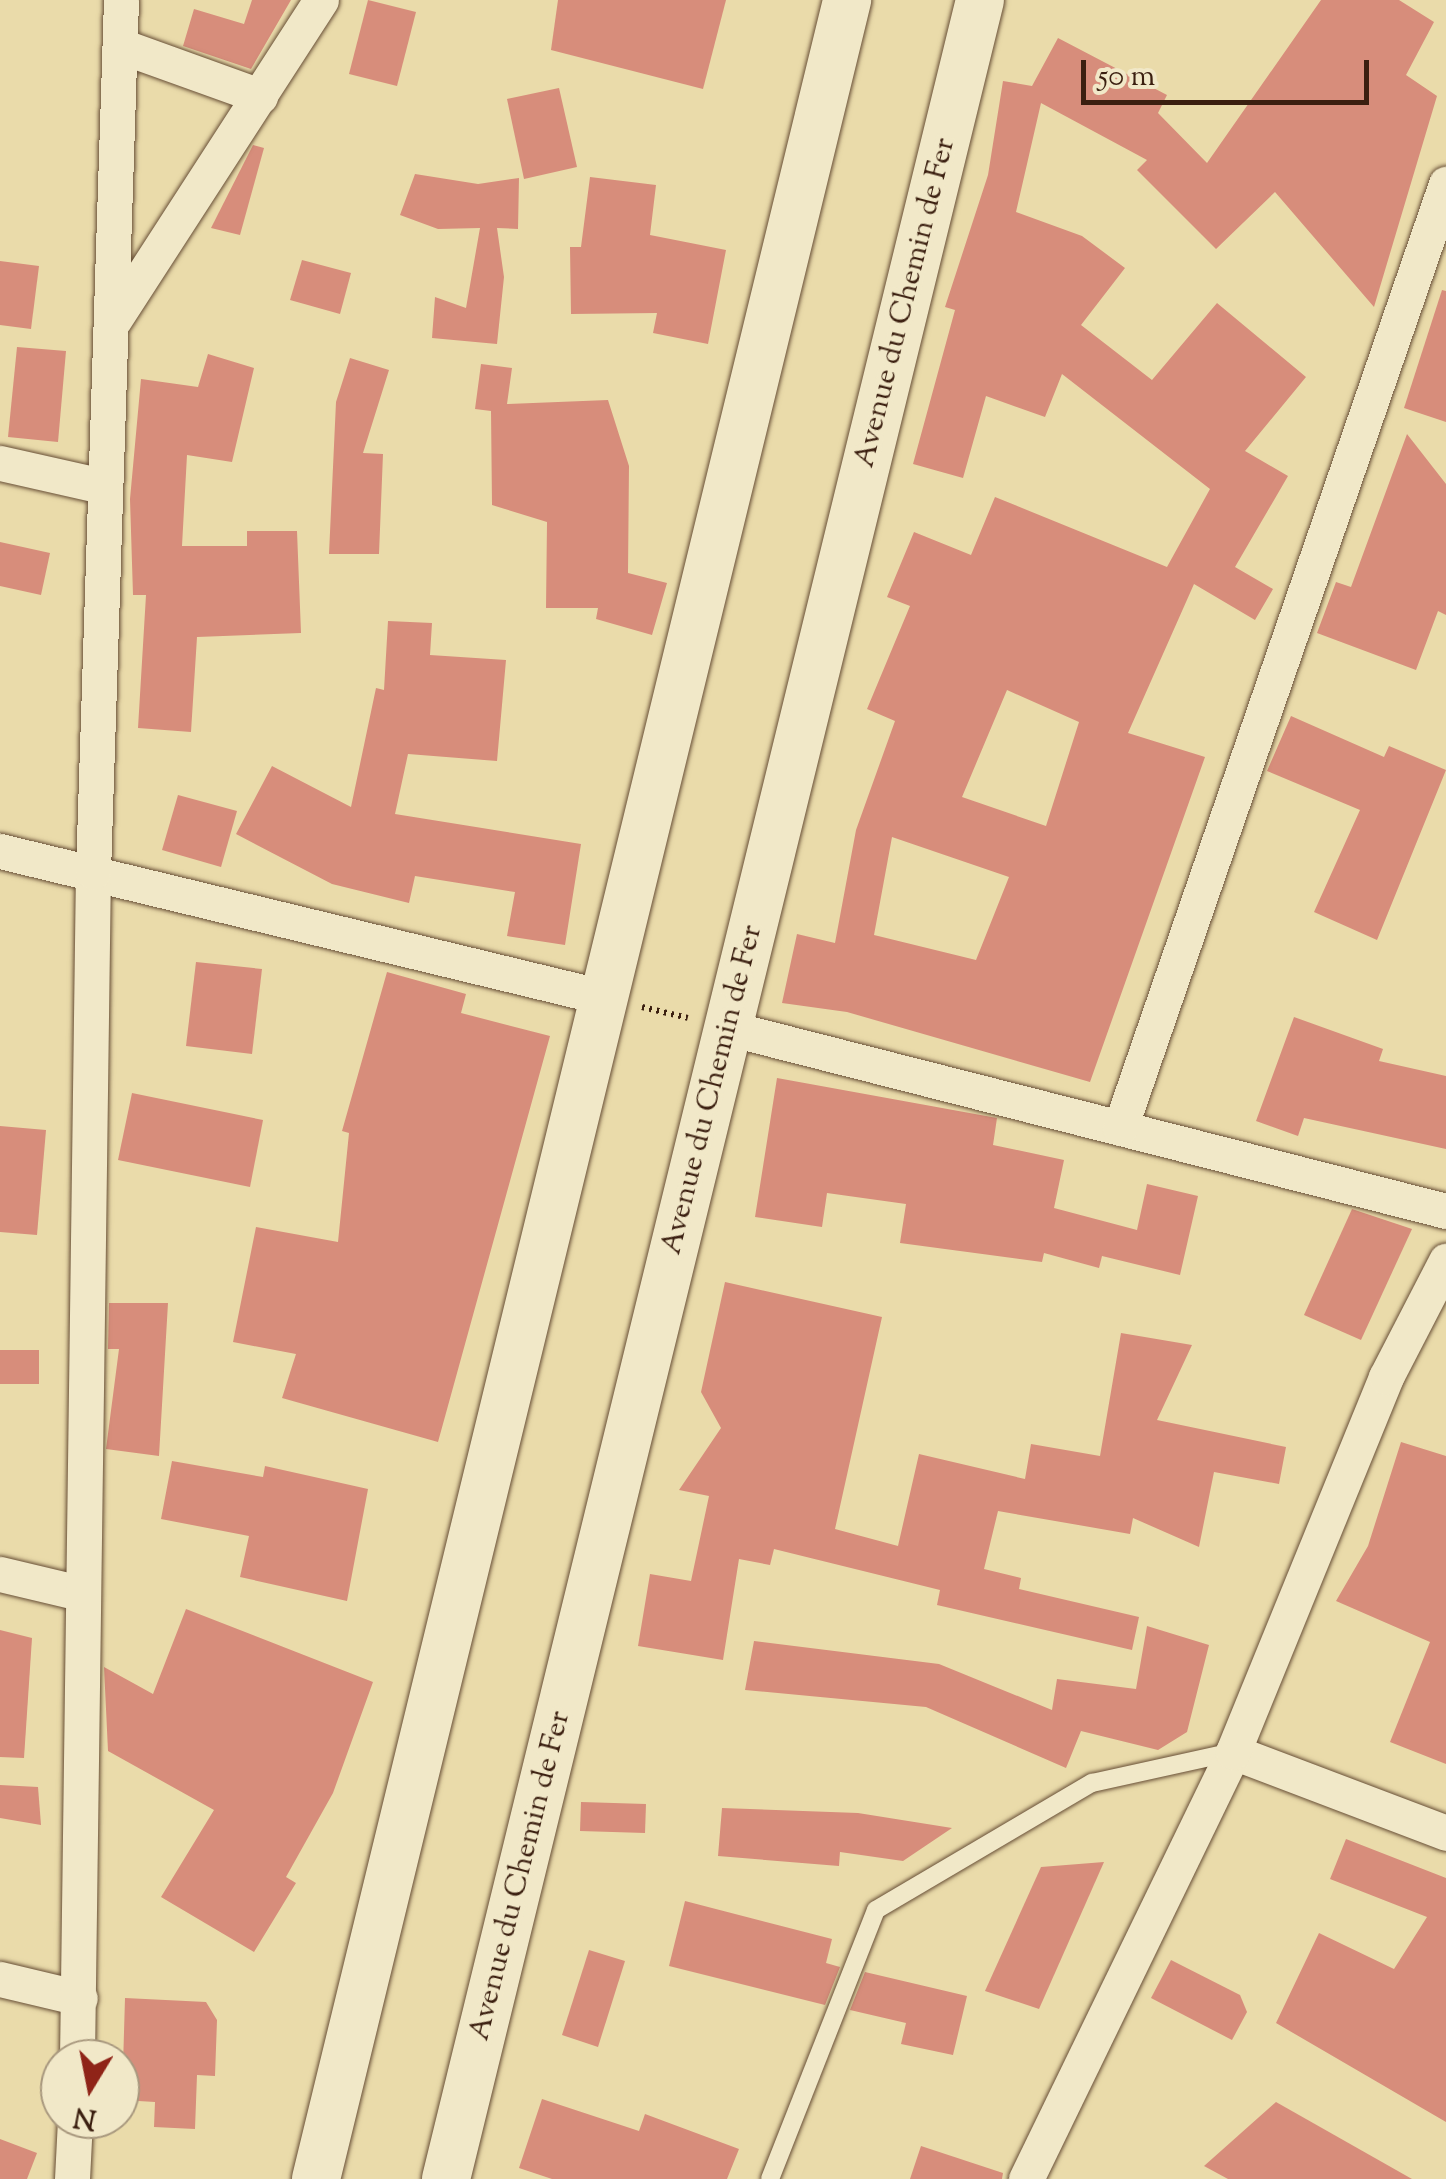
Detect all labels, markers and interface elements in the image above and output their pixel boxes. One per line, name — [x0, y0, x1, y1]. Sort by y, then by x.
scale bar — [1086, 40, 1374, 102]
text: 50 m — [1098, 56, 1155, 99]
street label: Avenue du Chemin de Fer — [848, 135, 964, 471]
street label: Avenue du Chemin de Fer — [655, 922, 771, 1258]
street label: Avenue du Chemin de Fer — [463, 1708, 579, 2044]
north arrow — [40, 2039, 140, 2139]
text: N — [71, 2095, 100, 2138]

